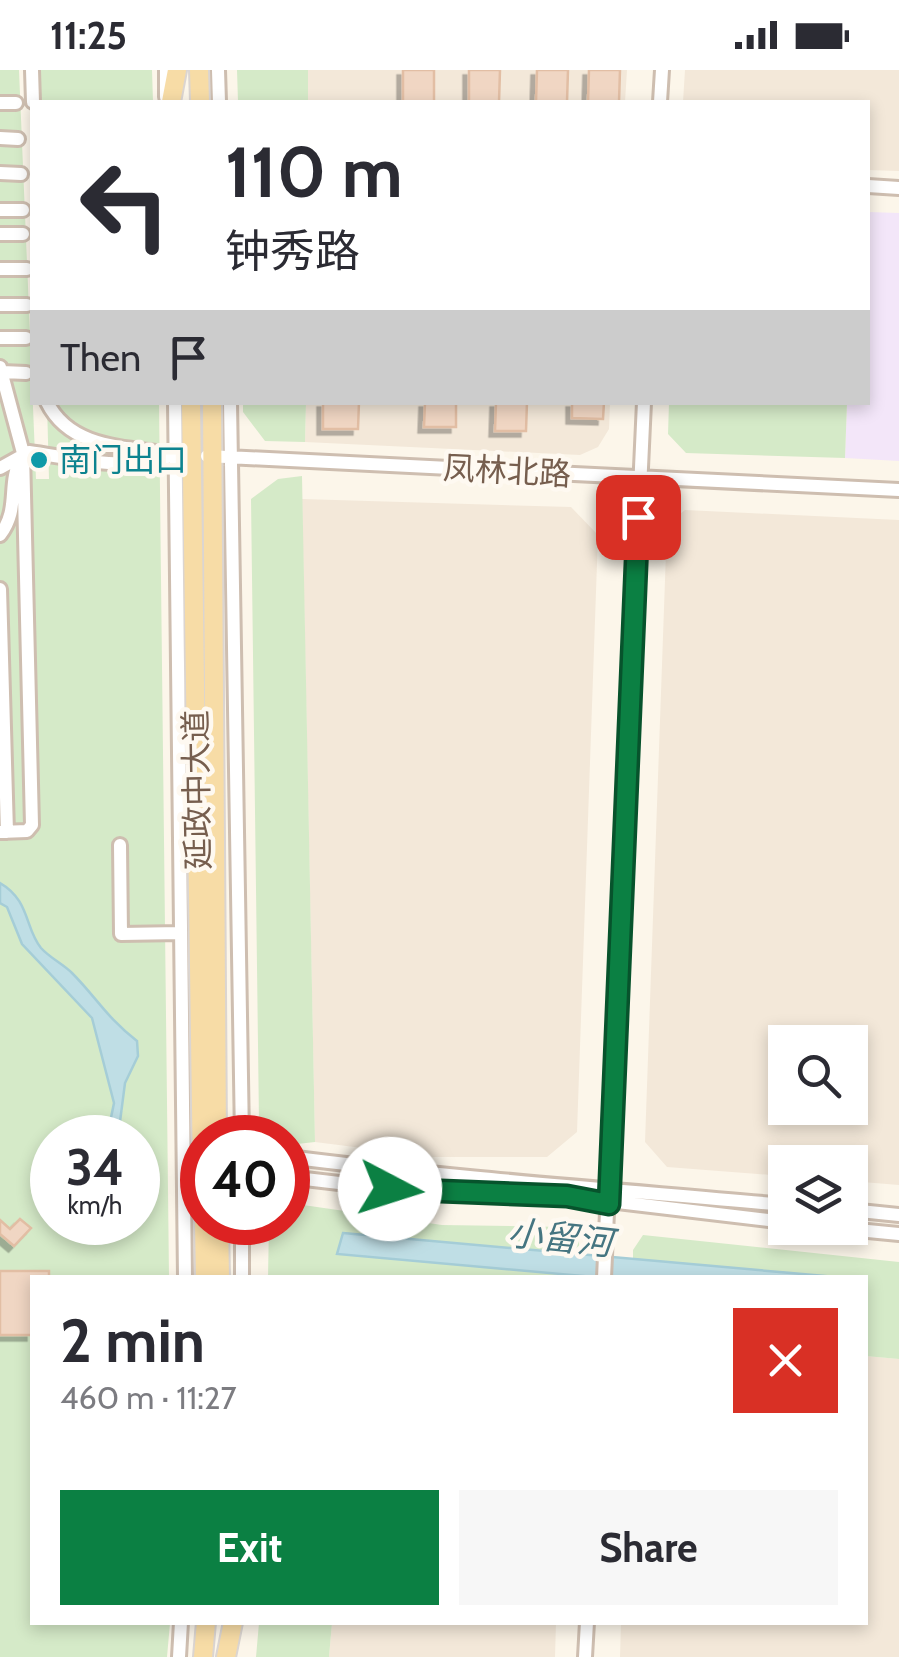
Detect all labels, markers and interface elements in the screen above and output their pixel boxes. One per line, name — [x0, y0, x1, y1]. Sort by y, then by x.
text: 11:25 — [50, 12, 127, 59]
text: 110 m — [225, 129, 403, 215]
icon: left — [60, 140, 190, 270]
text: 钟秀路 — [225, 224, 360, 278]
icon: arrive — [161, 330, 216, 385]
text: Then — [60, 334, 141, 381]
place label: 南门出口 — [59, 440, 187, 479]
street label: 凤林北路 — [442, 448, 572, 493]
marker: 南门出口 — [28, 449, 50, 471]
pin — [596, 475, 681, 560]
icon: arrive — [611, 490, 666, 545]
street label: 延政中大道 — [176, 710, 217, 870]
map controls — [768, 1025, 868, 1245]
button: search — [768, 1025, 868, 1125]
speed limit sign: 40 — [180, 1115, 310, 1245]
text: 34 — [66, 1137, 124, 1198]
position arrow — [338, 1137, 442, 1241]
button: layers — [768, 1145, 868, 1245]
text: km/h — [68, 1190, 122, 1220]
water label: 小留河 — [506, 1211, 620, 1265]
text: 2 min — [60, 1304, 205, 1377]
button: close — [733, 1308, 838, 1413]
text: 460 m · 11:27 — [60, 1378, 237, 1417]
button: Exit — [60, 1490, 439, 1605]
button: Share — [459, 1490, 838, 1605]

